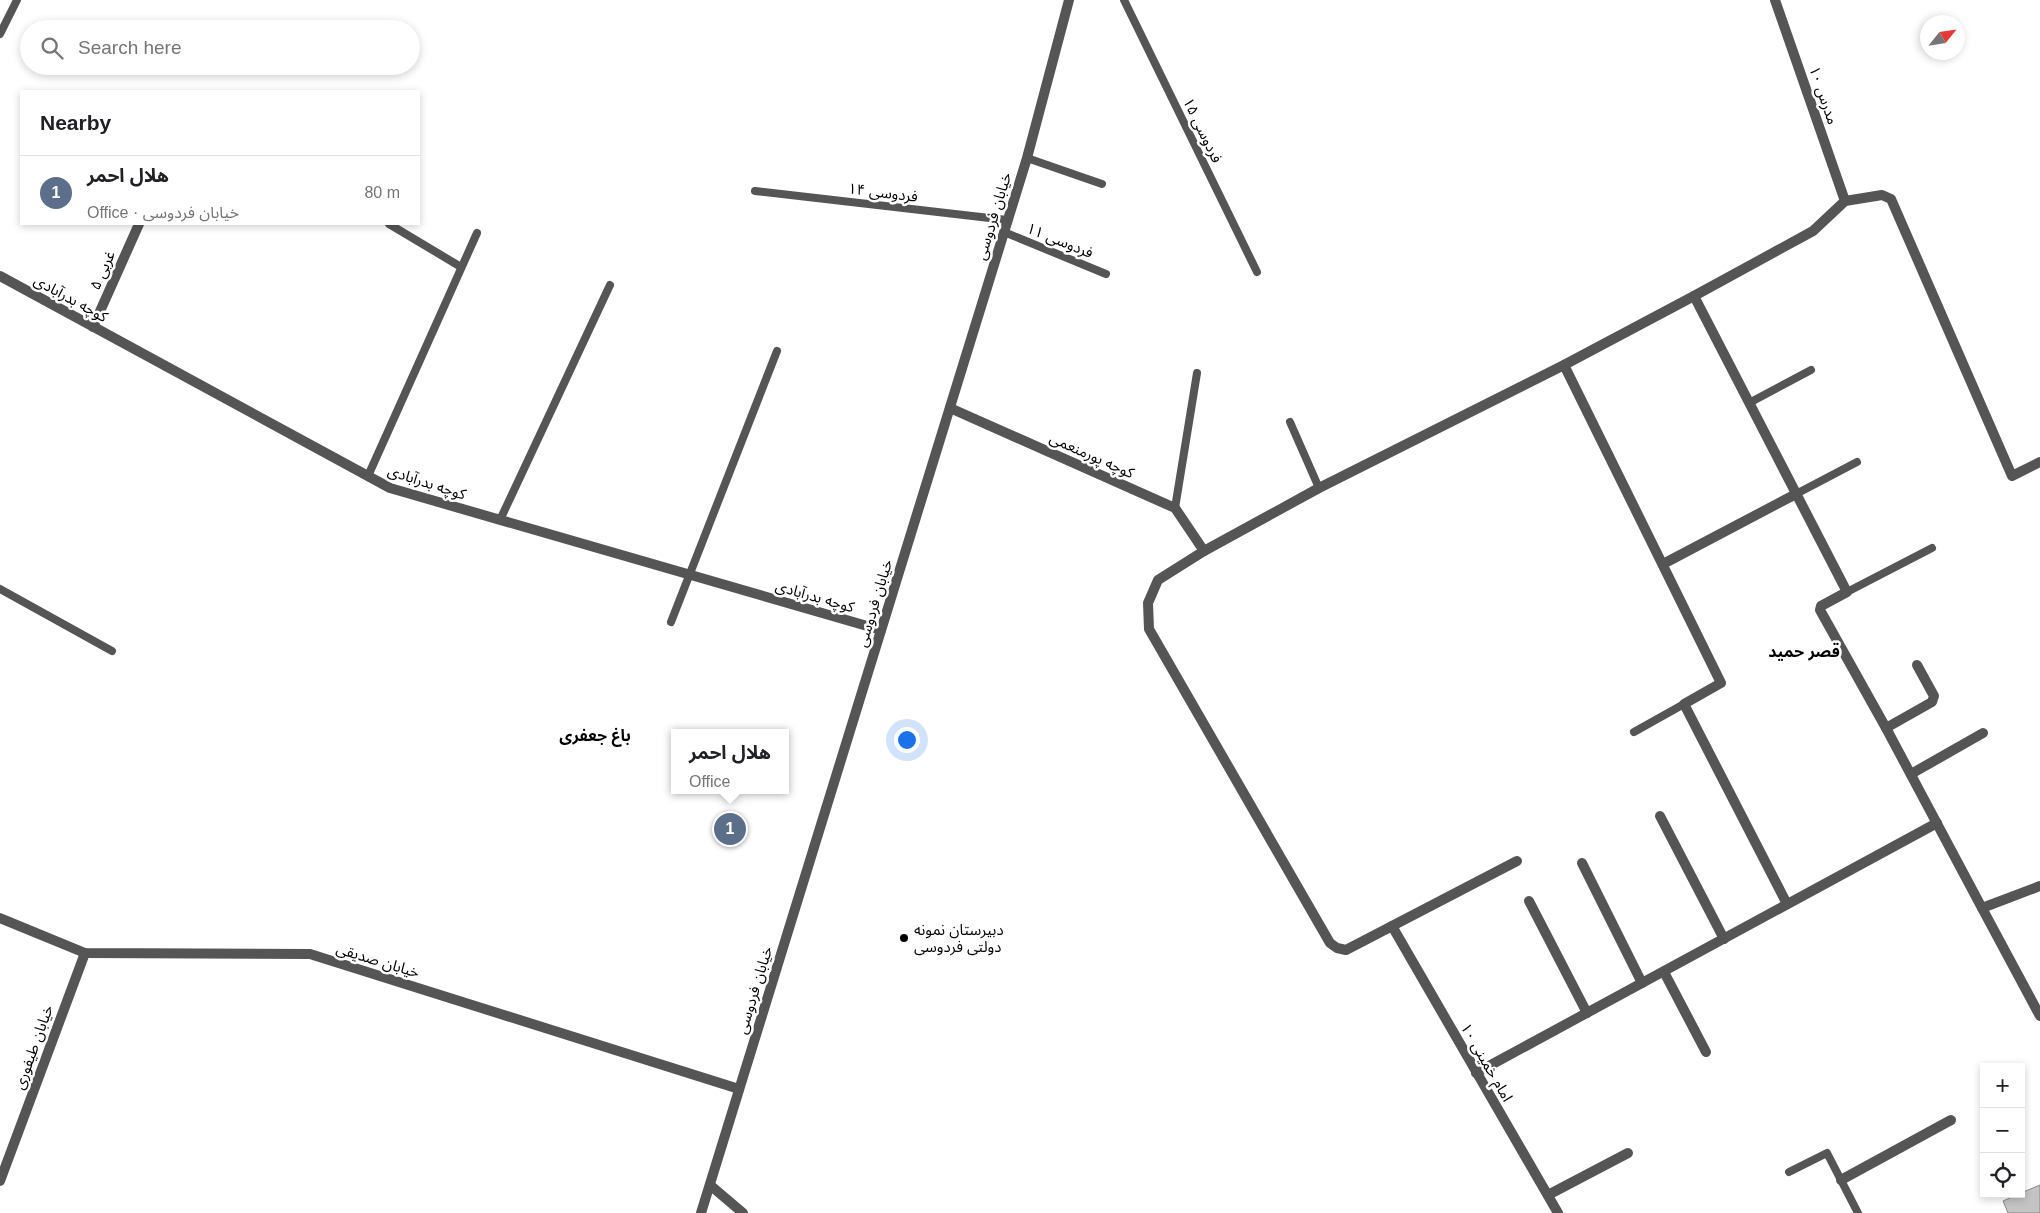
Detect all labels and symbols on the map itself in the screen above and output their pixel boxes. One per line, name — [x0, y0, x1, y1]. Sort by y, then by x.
north arrow — [1920, 15, 1965, 60]
street label: مدرس ۱۰ — [1805, 64, 1842, 127]
street label: فردوسی ۱۵ — [1179, 95, 1226, 166]
street label: خیابان فردوسی — [972, 170, 1015, 262]
street label: فردوسی ۱۴ — [847, 179, 919, 206]
street label: فردوسی ۱۱ — [1024, 219, 1096, 262]
street label: ۵ غربی — [86, 247, 119, 293]
street label: کوچه بدرآبادی — [30, 271, 111, 327]
street label: کوچه پورمنعمی — [1046, 429, 1138, 483]
street label: کوچه بدرآبادی — [385, 461, 469, 505]
street label: خیابان فردوسی — [853, 557, 896, 649]
street label: کوچه بدرآبادی — [773, 577, 857, 618]
district label: قصر حمید — [1768, 642, 1840, 661]
district label: باغ جعفری — [559, 727, 631, 747]
your location — [894, 727, 920, 753]
pin: 1 — [714, 810, 746, 848]
place label: دبیرستان نمونه دولتی فردوسی — [914, 921, 1004, 956]
marker: دبیرستان نمونه دولتی فردوسی — [898, 932, 910, 944]
street label: خیابان صدیقی — [334, 939, 422, 982]
street label: خیابان فردوسی — [733, 944, 776, 1036]
street label: خیابان طیفوری — [10, 1002, 57, 1092]
street label: امام خمینی ۱۰ — [1455, 1020, 1516, 1106]

